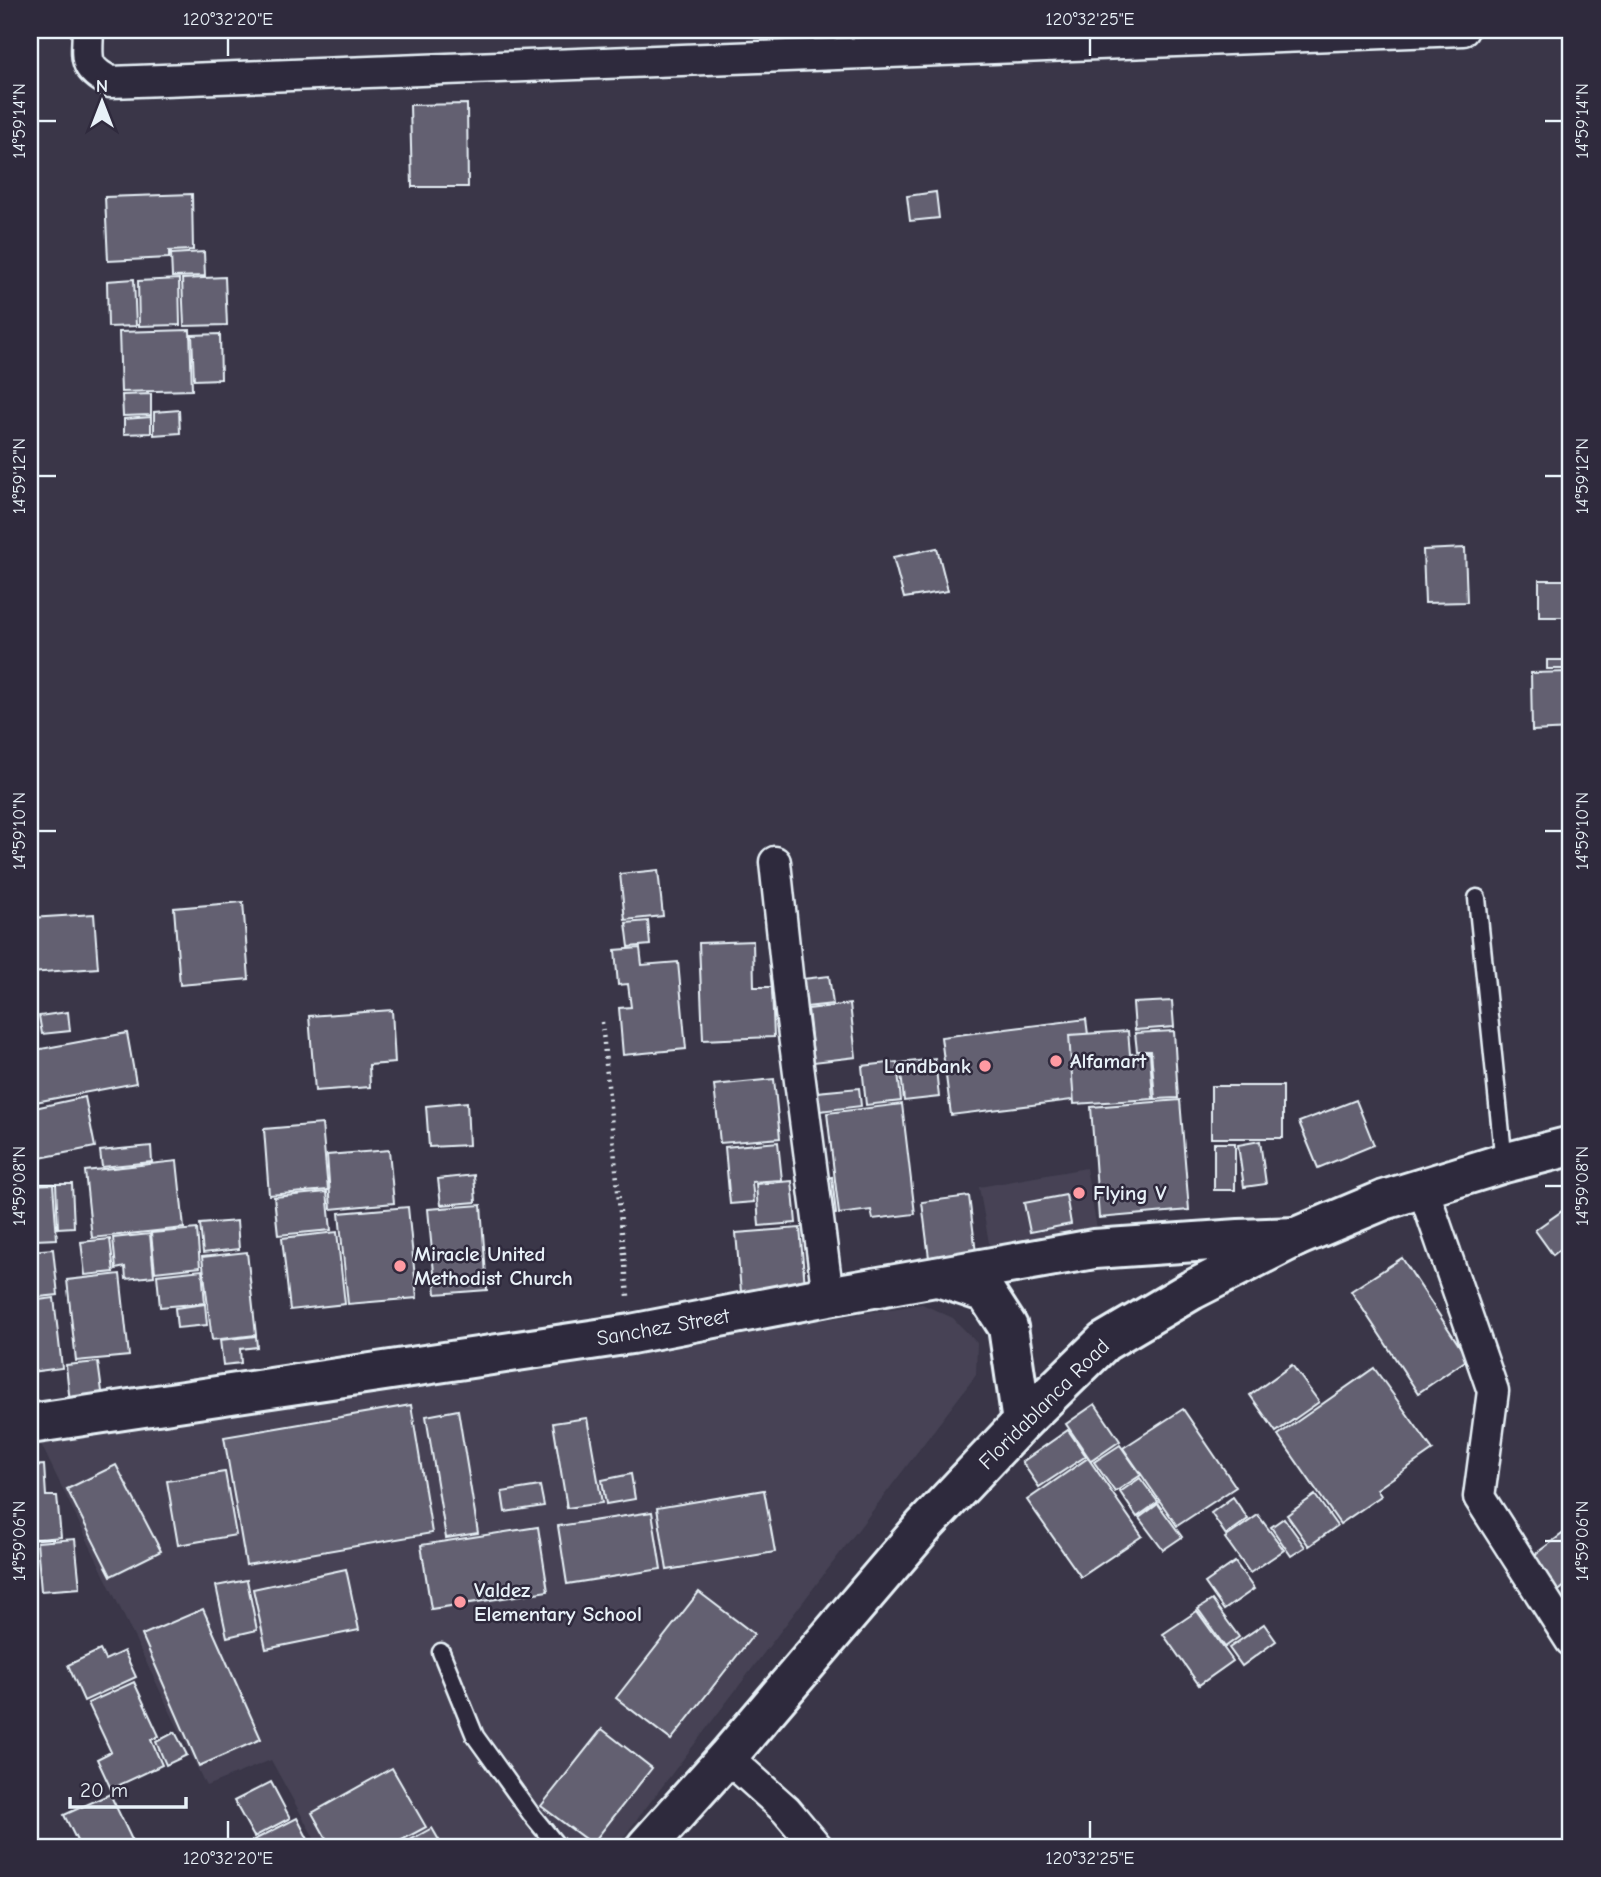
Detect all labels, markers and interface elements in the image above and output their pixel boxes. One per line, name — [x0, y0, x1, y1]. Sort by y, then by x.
text: 120°32'20"E — [183, 9, 273, 30]
text: 120°32'25"E — [1046, 9, 1135, 30]
north arrow — [66, 66, 136, 136]
text: N — [96, 75, 108, 97]
text: 14°59'14"N — [9, 83, 30, 159]
text: 14°59'14"N — [1572, 83, 1593, 159]
text: 14°59'12"N — [9, 438, 30, 514]
text: 14°59'12"N — [1572, 438, 1593, 514]
text: 14°59'10"N — [9, 792, 30, 870]
text: 14°59'10"N — [1572, 792, 1593, 870]
place label: Alfamart — [1070, 1049, 1147, 1073]
marker: Alfamart — [1048, 1053, 1064, 1069]
place label: Landbank — [884, 1054, 972, 1078]
marker: Landbank — [977, 1058, 993, 1074]
text: 14°59'08"N — [9, 1146, 30, 1226]
text: 14°59'08"N — [1572, 1146, 1593, 1226]
place label: Flying V — [1093, 1181, 1167, 1205]
marker: Flying V — [1071, 1185, 1087, 1201]
place label: Miracle United Methodist Church — [414, 1242, 573, 1290]
marker: Miracle United Methodist Church — [392, 1258, 408, 1274]
street label: Sanchez Street — [595, 1303, 732, 1351]
street label: Floridablanca Road — [974, 1334, 1114, 1474]
text: 14°59'06"N — [9, 1501, 30, 1581]
text: 14°59'06"N — [1572, 1501, 1593, 1581]
place label: Valdez Elementary School — [474, 1578, 642, 1626]
marker: Valdez Elementary School — [452, 1594, 468, 1610]
scale bar — [70, 1765, 186, 1809]
text: 20 m — [80, 1778, 128, 1802]
text: 120°32'20"E — [183, 1848, 273, 1869]
text: 120°32'25"E — [1046, 1848, 1135, 1869]

